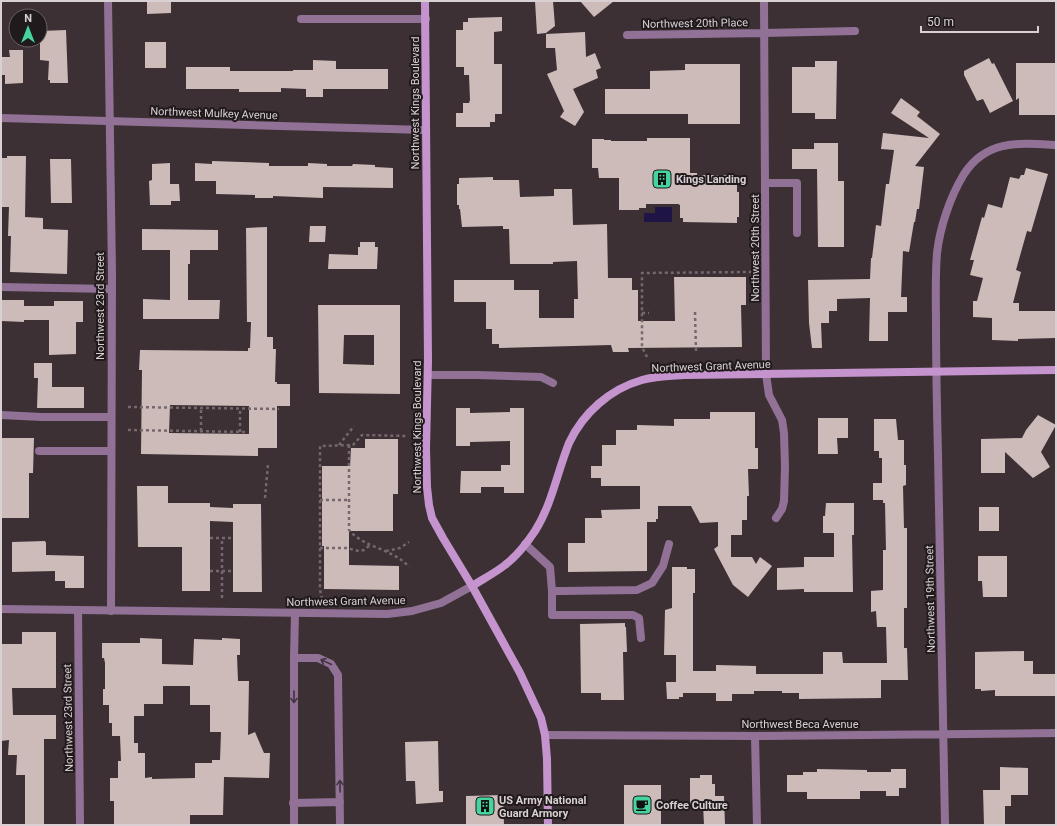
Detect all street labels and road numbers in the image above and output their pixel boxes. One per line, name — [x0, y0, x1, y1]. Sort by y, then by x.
street label: Northwest 20th Place — [642, 16, 748, 31]
street label: Northwest Kings Boulevard — [409, 37, 422, 169]
street label: Northwest Mulkey Avenue — [150, 105, 278, 122]
street label: Northwest 20th Street — [749, 194, 762, 302]
street label: Northwest 23rd Street — [94, 252, 107, 360]
street label: Northwest Grant Avenue — [651, 358, 771, 375]
street label: Northwest Kings Boulevard — [411, 361, 424, 493]
street label: Northwest 19th Street — [923, 545, 938, 653]
street label: Northwest Grant Avenue — [286, 594, 406, 609]
street label: Northwest 23rd Street — [61, 664, 76, 772]
street label: Northwest Beca Avenue — [741, 718, 859, 731]

